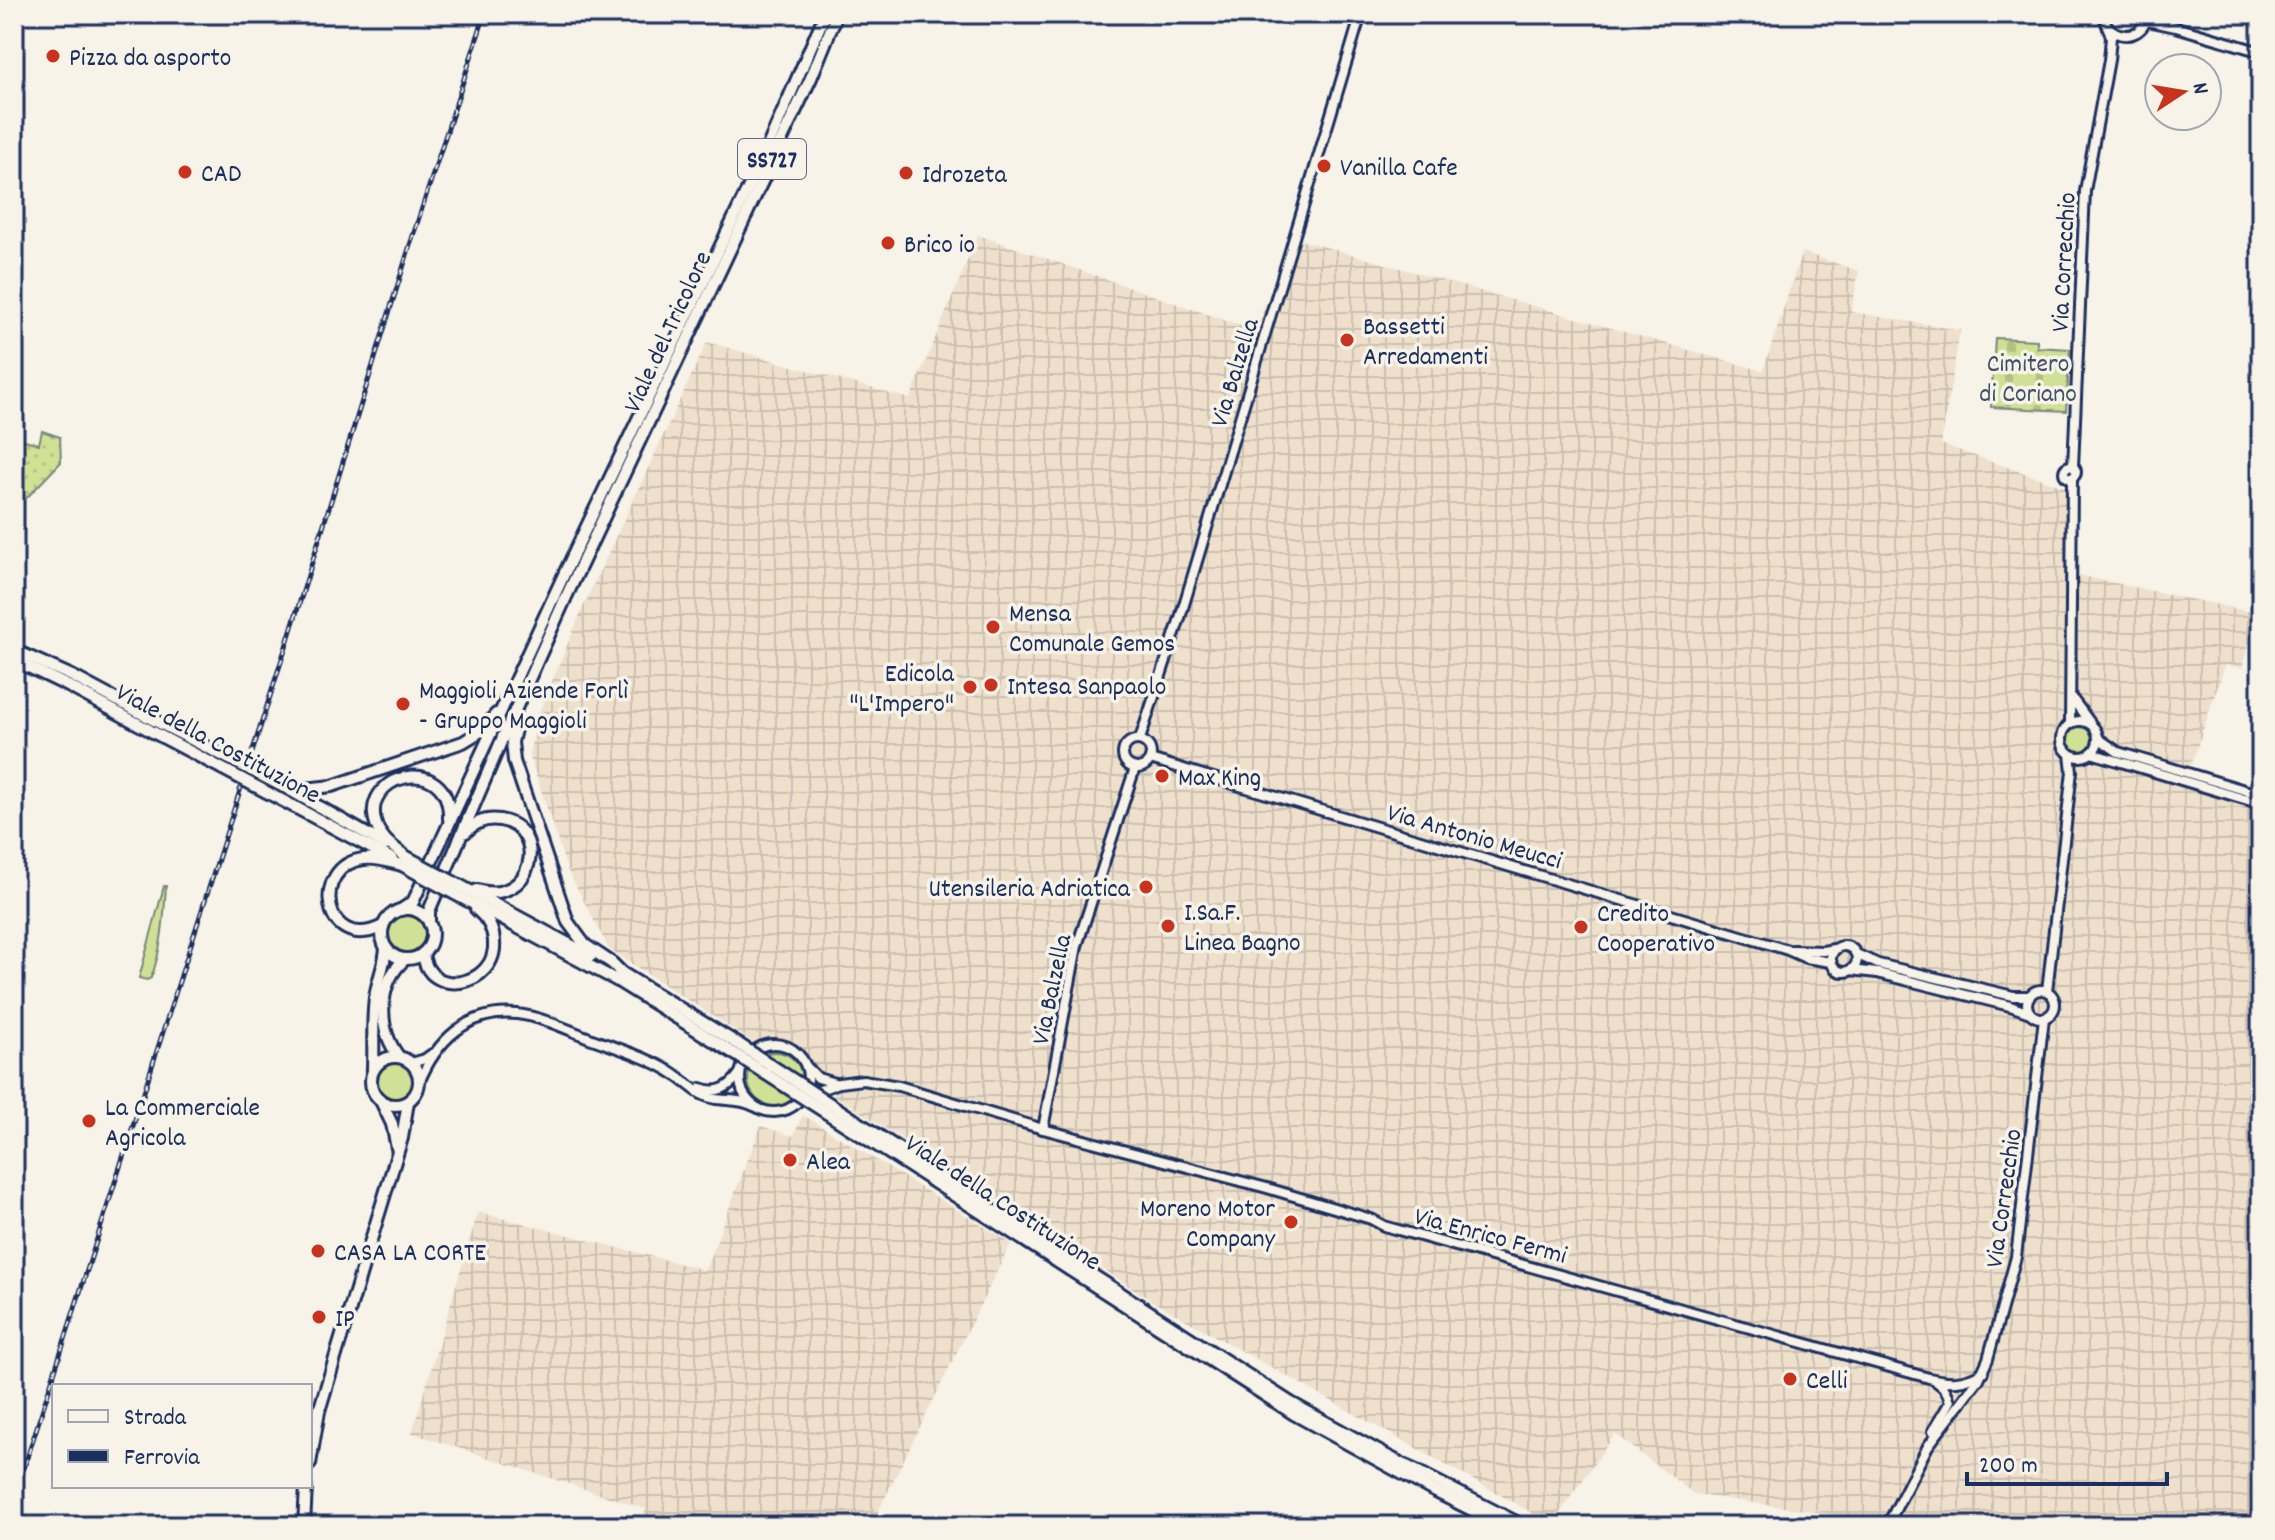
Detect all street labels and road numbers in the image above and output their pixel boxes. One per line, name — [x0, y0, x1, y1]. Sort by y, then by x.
road number: SS727 — [738, 139, 806, 179]
street label: Via Correcchio — [2043, 191, 2088, 333]
street label: Viale del Tricolore — [616, 246, 723, 419]
street label: Via Balzella — [1202, 313, 1271, 432]
street label: Viale della Costituzione — [108, 675, 326, 815]
street label: Via Antonio Meucci — [1382, 796, 1566, 881]
street label: Via Balzella — [1024, 930, 1083, 1048]
street label: Viale della Costituzione — [897, 1127, 1108, 1281]
street label: Via Correcchio — [1977, 1127, 2034, 1270]
street label: Via Enrico Fermi — [1410, 1199, 1571, 1276]

